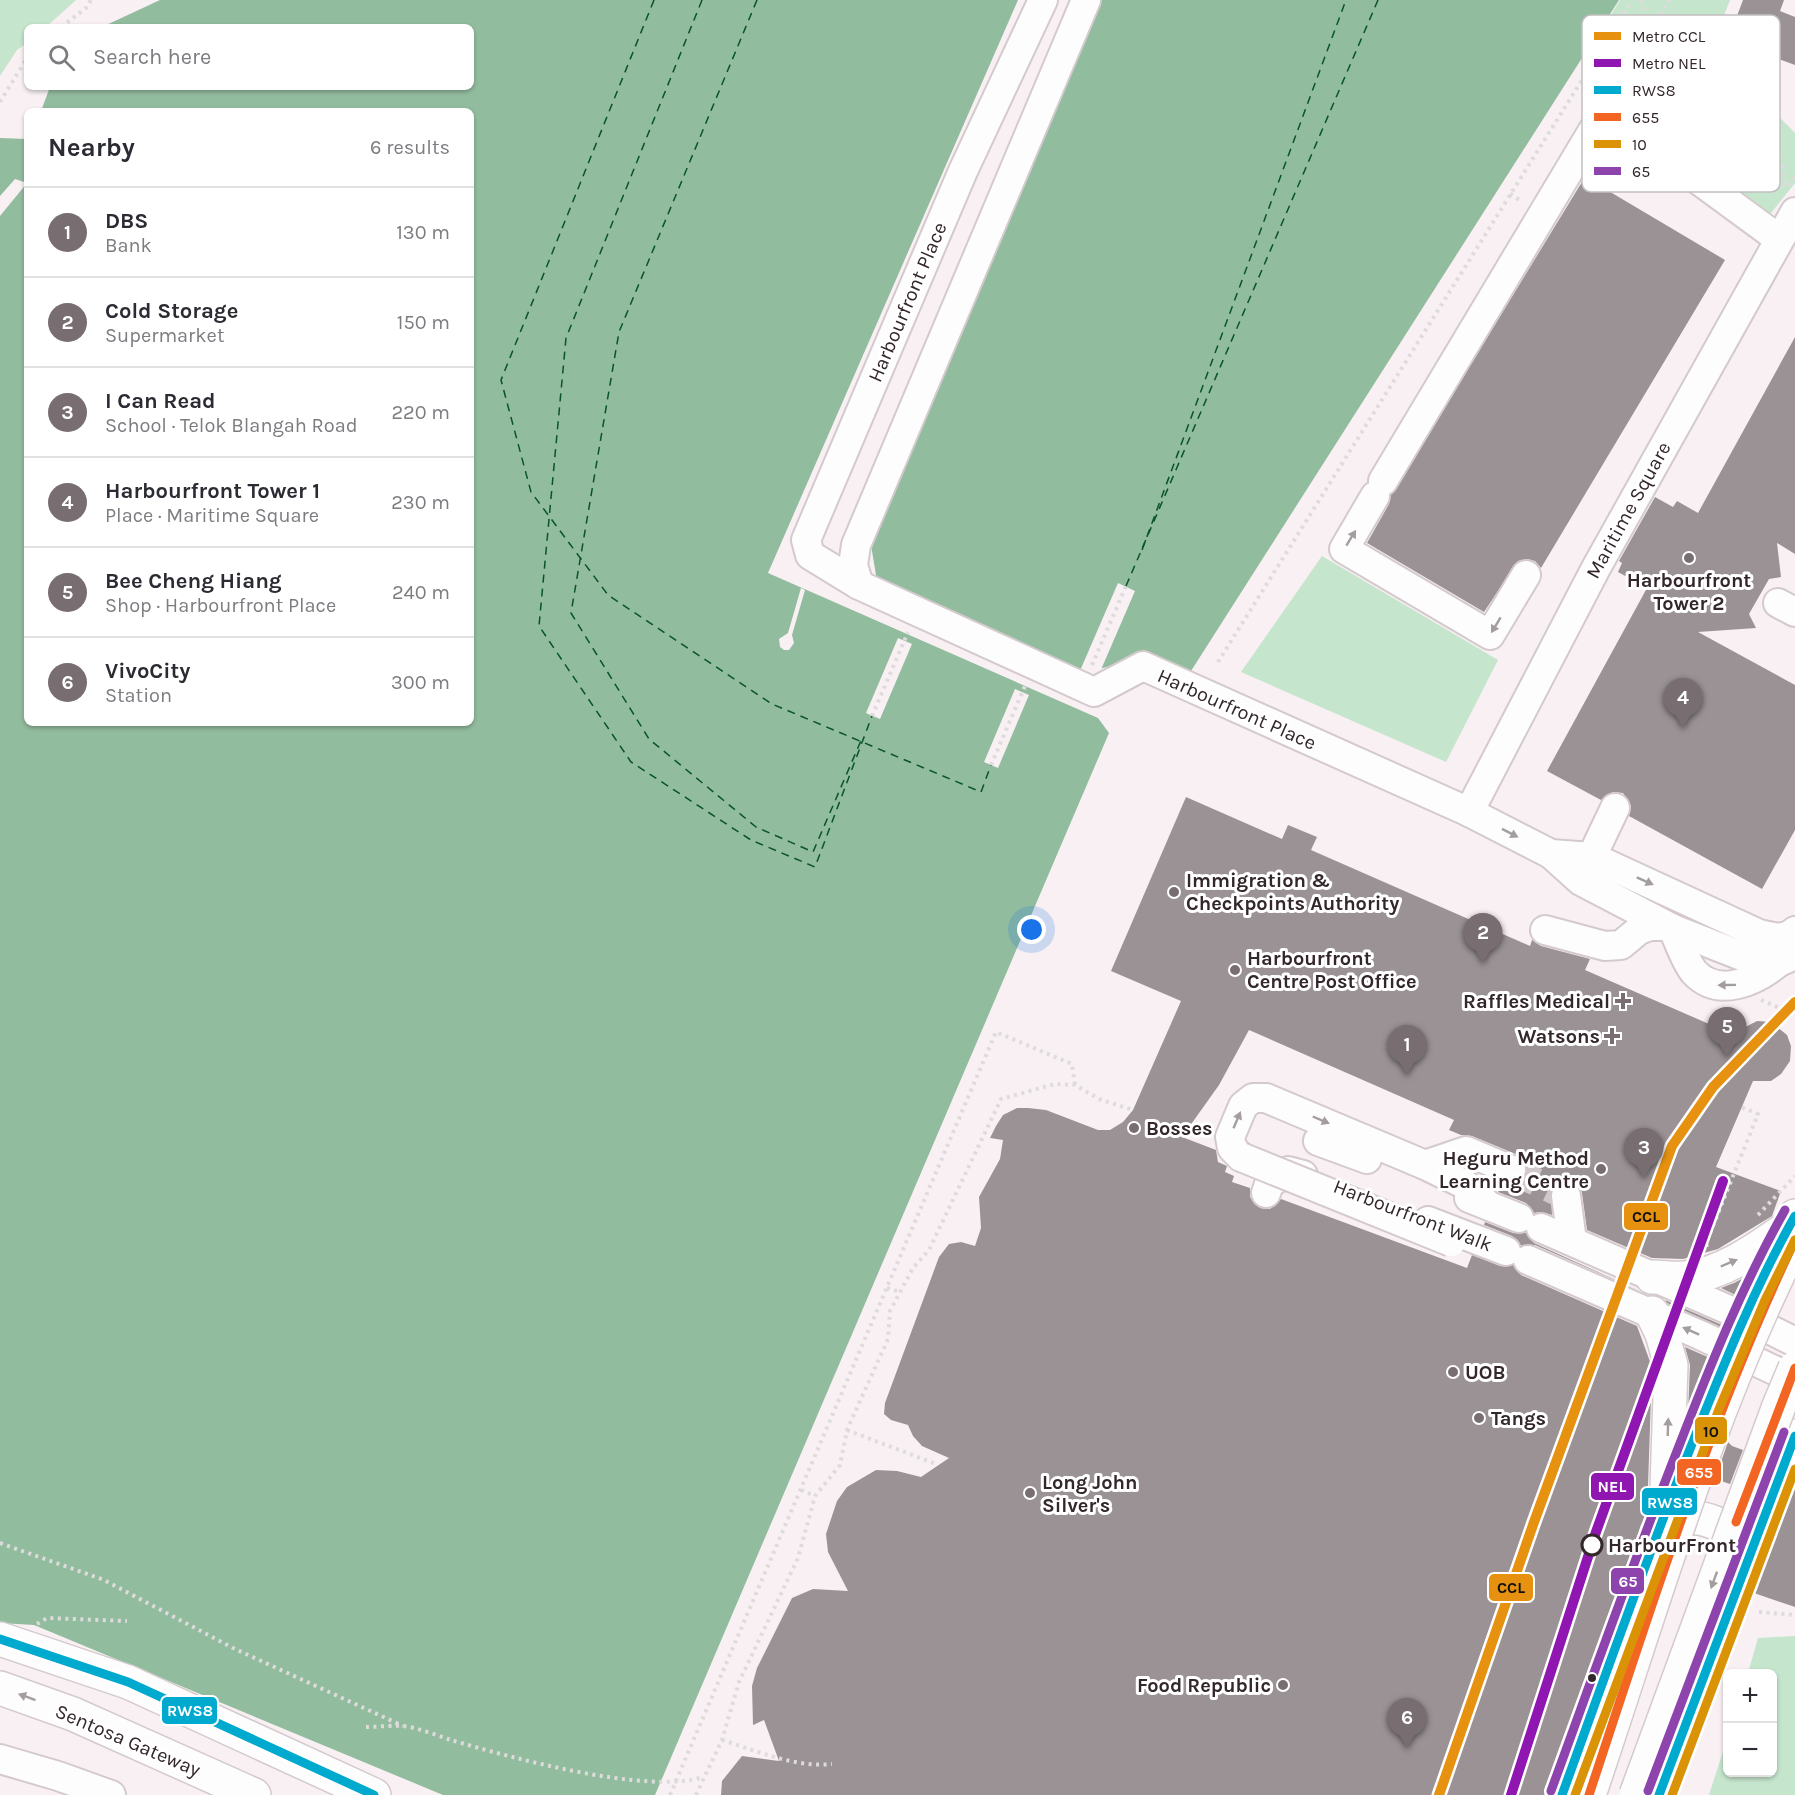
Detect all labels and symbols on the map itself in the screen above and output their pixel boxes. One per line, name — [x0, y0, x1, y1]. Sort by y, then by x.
legend — [1582, 15, 1780, 192]
text: Metro CCL — [1632, 27, 1706, 46]
text: Metro NEL — [1632, 54, 1706, 73]
text: RWS8 — [1632, 81, 1676, 100]
text: 655 — [1632, 108, 1659, 127]
text: 10 — [1632, 135, 1647, 154]
text: 65 — [1632, 162, 1650, 181]
street label: Harbourfront Place — [863, 219, 952, 386]
street label: Maritime Square — [1581, 438, 1676, 583]
one-way arrow — [1345, 530, 1356, 546]
marker: Harbourfront Tower 2 — [1682, 551, 1696, 565]
place label: Harbourfront Tower 2 — [1627, 569, 1751, 615]
one-way arrow — [1491, 617, 1502, 633]
street label: Harbourfront Place — [1154, 664, 1320, 755]
pin: 4 — [1664, 678, 1702, 728]
one-way arrow — [1501, 828, 1518, 837]
place label: Immigration & Checkpoints Authority — [1186, 869, 1399, 915]
one-way arrow — [1637, 876, 1655, 886]
marker: Immigration & Checkpoints Authority — [1167, 885, 1181, 899]
pin: 2 — [1464, 914, 1502, 963]
your location — [1017, 915, 1046, 944]
place label: Harbourfront Centre Post Office — [1247, 947, 1417, 993]
marker: Harbourfront Centre Post Office — [1228, 963, 1242, 977]
one-way arrow — [1717, 980, 1736, 989]
place label: Raffles Medical — [1463, 990, 1610, 1013]
marker: Raffles Medical — [1614, 992, 1632, 1010]
pin: 5 — [1708, 1008, 1746, 1057]
place label: Watsons — [1517, 1025, 1600, 1048]
pin: 1 — [1388, 1026, 1426, 1075]
marker: Watsons — [1605, 1029, 1619, 1043]
one-way arrow — [1232, 1111, 1242, 1129]
one-way arrow — [1312, 1115, 1329, 1124]
place label: Bosses — [1146, 1117, 1213, 1140]
marker: Bosses — [1127, 1121, 1141, 1135]
pin: 3 — [1624, 1128, 1664, 1178]
place label: Heguru Method Learning Centre — [1439, 1147, 1589, 1193]
marker: Heguru Method Learning Centre — [1594, 1162, 1608, 1176]
street label: Harbourfront Walk — [1330, 1175, 1495, 1256]
line badge: CCL — [1623, 1202, 1669, 1231]
text: CCL — [1632, 1207, 1660, 1226]
one-way arrow — [1720, 1259, 1737, 1268]
one-way arrow — [1683, 1326, 1700, 1335]
place label: UOB — [1465, 1361, 1505, 1384]
marker: UOB — [1446, 1365, 1460, 1379]
place label: Tangs — [1491, 1407, 1546, 1430]
marker: Tangs — [1472, 1411, 1486, 1425]
line badge: 10 — [1694, 1416, 1728, 1445]
one-way arrow — [1664, 1418, 1673, 1437]
text: 10 — [1703, 1422, 1719, 1441]
line badge: 655 — [1676, 1458, 1722, 1486]
text: 655 — [1685, 1463, 1713, 1482]
place label: Long John Silver's — [1042, 1471, 1137, 1517]
line badge: NEL — [1590, 1472, 1635, 1501]
text: NEL — [1598, 1477, 1626, 1496]
marker: Long John Silver's — [1023, 1486, 1037, 1500]
line badge: RWS8 — [1641, 1487, 1698, 1516]
text: RWS8 — [1647, 1493, 1693, 1512]
marker: HarbourFront — [1581, 1534, 1603, 1556]
place label: HarbourFront — [1608, 1534, 1736, 1557]
line badge: 65 — [1610, 1567, 1645, 1595]
one-way arrow — [1709, 1571, 1719, 1589]
text: 65 — [1618, 1572, 1638, 1591]
line badge: CCL — [1488, 1573, 1534, 1602]
text: CCL — [1497, 1578, 1525, 1597]
unlabelled marker — [1586, 1672, 1598, 1684]
place label: Food Republic — [1137, 1674, 1271, 1697]
marker: Food Republic — [1276, 1678, 1290, 1692]
one-way arrow — [18, 1692, 36, 1702]
line badge: RWS8 — [161, 1696, 218, 1725]
pin: 6 — [1388, 1698, 1426, 1748]
street label: Sentosa Gateway — [52, 1699, 204, 1781]
text: RWS8 — [167, 1701, 213, 1720]

